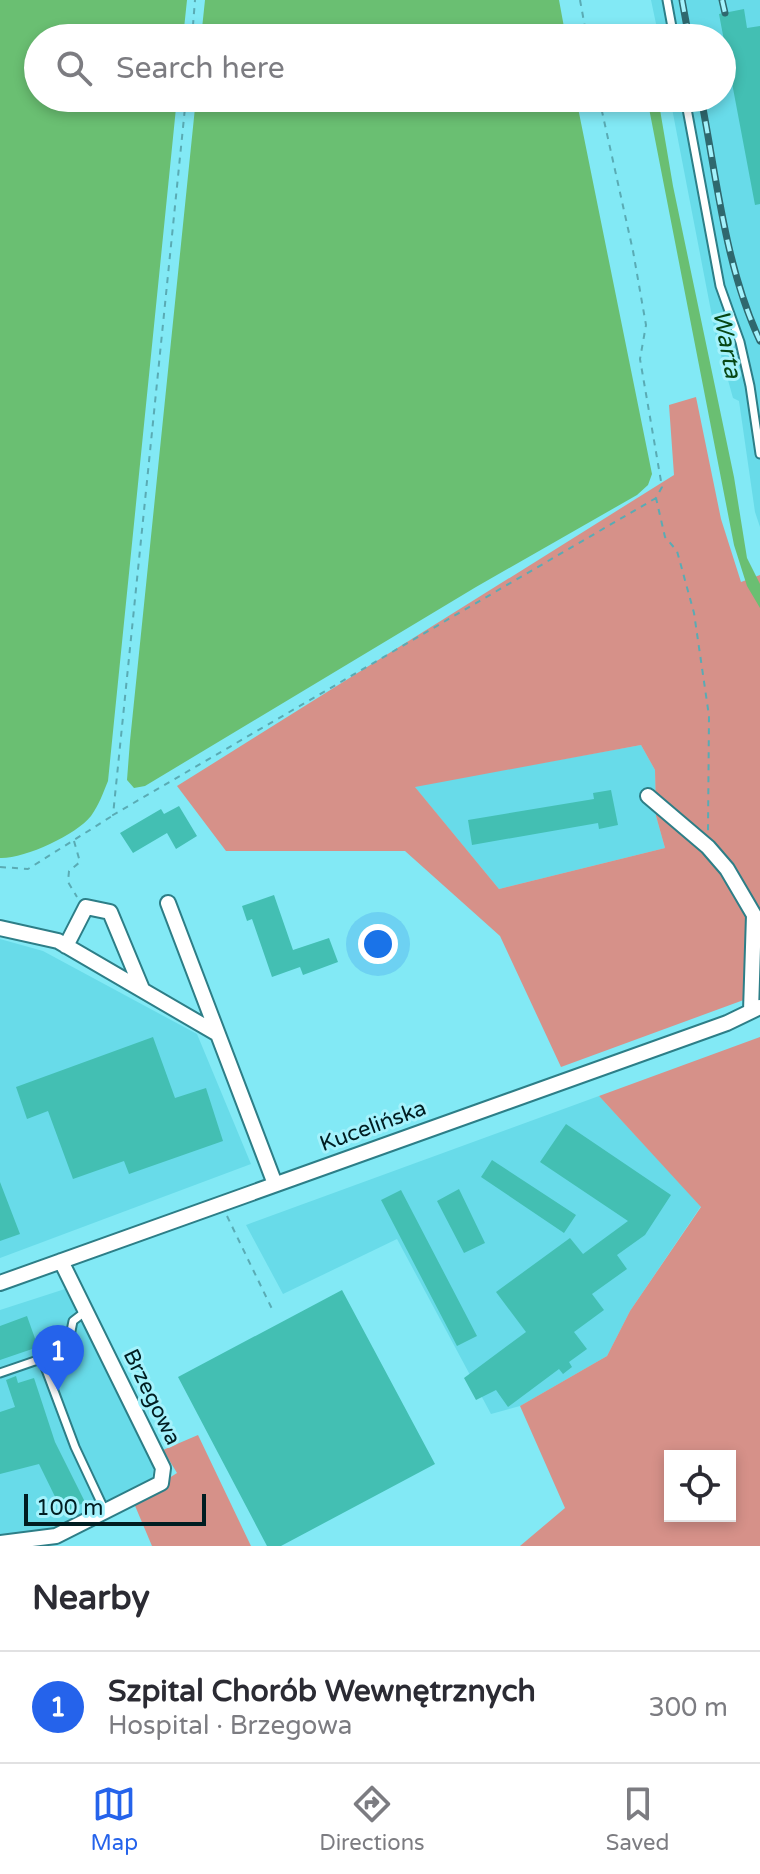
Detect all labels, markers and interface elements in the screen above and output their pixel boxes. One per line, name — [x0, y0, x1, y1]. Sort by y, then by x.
search box — [24, 24, 736, 112]
icon: search — [52, 46, 96, 90]
text: Search here — [116, 50, 285, 87]
water label: Warta — [706, 308, 748, 381]
your location — [358, 924, 398, 964]
street label: Kucelińska — [316, 1095, 430, 1157]
pin: 1 — [32, 1325, 84, 1391]
street label: Brzegowa — [118, 1345, 186, 1449]
map controls — [664, 1450, 736, 1522]
button: locate — [664, 1450, 736, 1522]
scale bar — [24, 1490, 206, 1526]
text: 100 m — [36, 1495, 103, 1521]
text: Nearby — [32, 1578, 150, 1619]
text: Szpital Chorób Wewnętrznych — [108, 1673, 536, 1710]
text: 1 — [50, 1692, 66, 1723]
text: 300 m — [648, 1692, 728, 1723]
text: Hospital · Brzegowa — [108, 1710, 352, 1741]
tab: Map — [91, 1782, 138, 1856]
tab: Directions — [319, 1782, 425, 1856]
tab: Saved — [606, 1782, 669, 1856]

